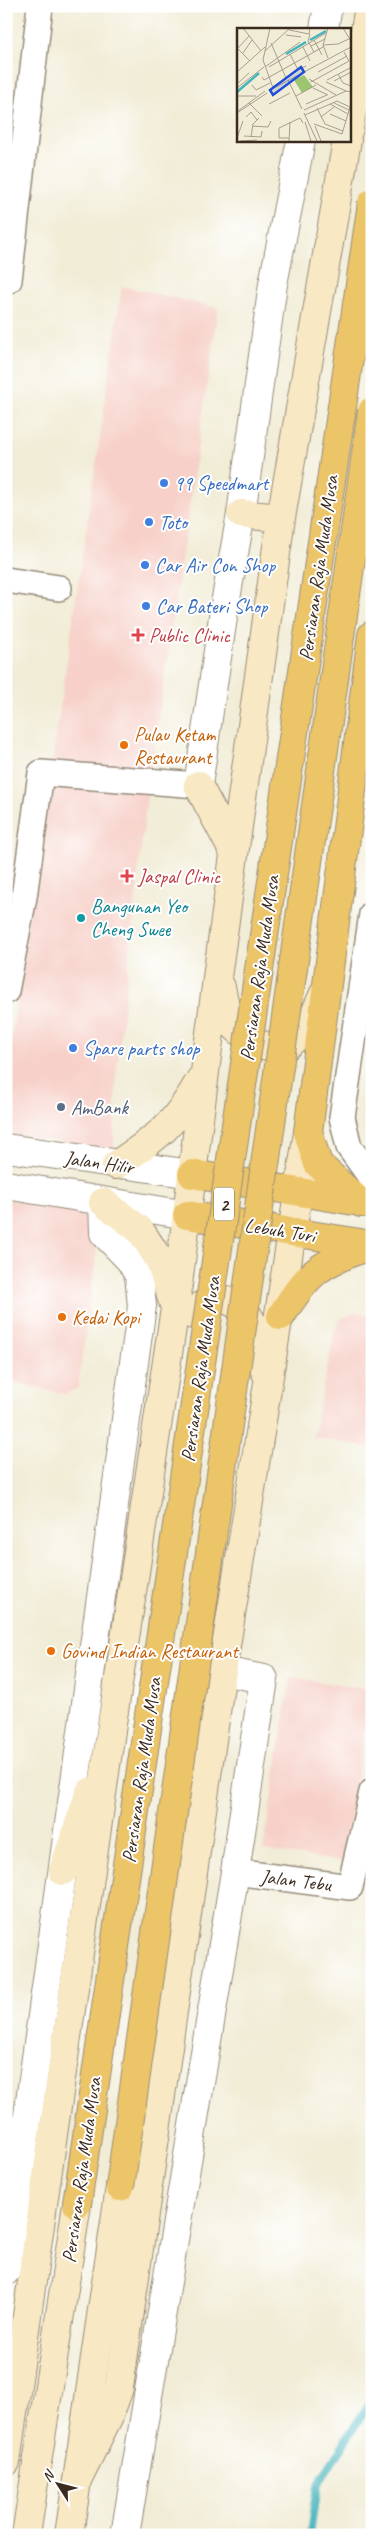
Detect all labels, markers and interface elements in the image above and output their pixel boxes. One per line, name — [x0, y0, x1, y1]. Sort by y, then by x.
inset map — [237, 28, 350, 141]
place label: 99 Speedmart — [174, 471, 271, 496]
street label: Persiaran Raja Muda Musa — [293, 473, 344, 662]
marker: 99 Speedmart — [158, 477, 170, 489]
place label: Toto — [159, 510, 189, 535]
marker: Toto — [143, 516, 155, 528]
place label: Car Air Con Shop — [155, 553, 276, 578]
marker: Car Air Con Shop — [139, 559, 151, 571]
place label: Car Bateri Shop — [156, 594, 269, 619]
marker: Car Bateri Shop — [140, 600, 152, 612]
place label: Public Clinic — [149, 623, 230, 648]
marker: Public Clinic — [131, 628, 145, 642]
place label: Pulau Ketam Restaurant — [134, 722, 216, 770]
marker: Pulau Ketam Restaurant — [118, 739, 130, 751]
place label: Jaspal Clinic — [137, 864, 221, 889]
marker: Jaspal Clinic — [120, 869, 134, 883]
street label: Persiaran Raja Muda Musa — [234, 873, 285, 1062]
place label: Bangunan Yeo Cheng Swee — [91, 894, 189, 942]
marker: Bangunan Yeo Cheng Swee — [75, 912, 87, 924]
place label: Spare parts shop — [83, 1036, 201, 1061]
marker: Spare parts shop — [67, 1042, 79, 1054]
place label: AmBank — [71, 1095, 129, 1120]
marker: AmBank — [55, 1101, 67, 1113]
street label: Jalan Hilir — [62, 1145, 137, 1180]
road number: 2 — [214, 1188, 234, 1220]
street label: Lebuh Turi — [243, 1213, 319, 1249]
street label: Persiaran Raja Muda Musa — [175, 1274, 226, 1463]
place label: Kedai Kopi — [72, 1305, 142, 1330]
marker: Kedai Kopi — [56, 1311, 68, 1323]
place label: Govind Indian Restaurant — [61, 1639, 240, 1664]
marker: Govind Indian Restaurant — [45, 1645, 57, 1657]
street label: Persiaran Raja Muda Musa — [116, 1675, 167, 1864]
street label: Jalan Tebu — [258, 1864, 334, 1897]
street label: Persiaran Raja Muda Musa — [56, 2075, 107, 2264]
north arrow — [32, 2458, 82, 2508]
text: N — [38, 2466, 59, 2485]

